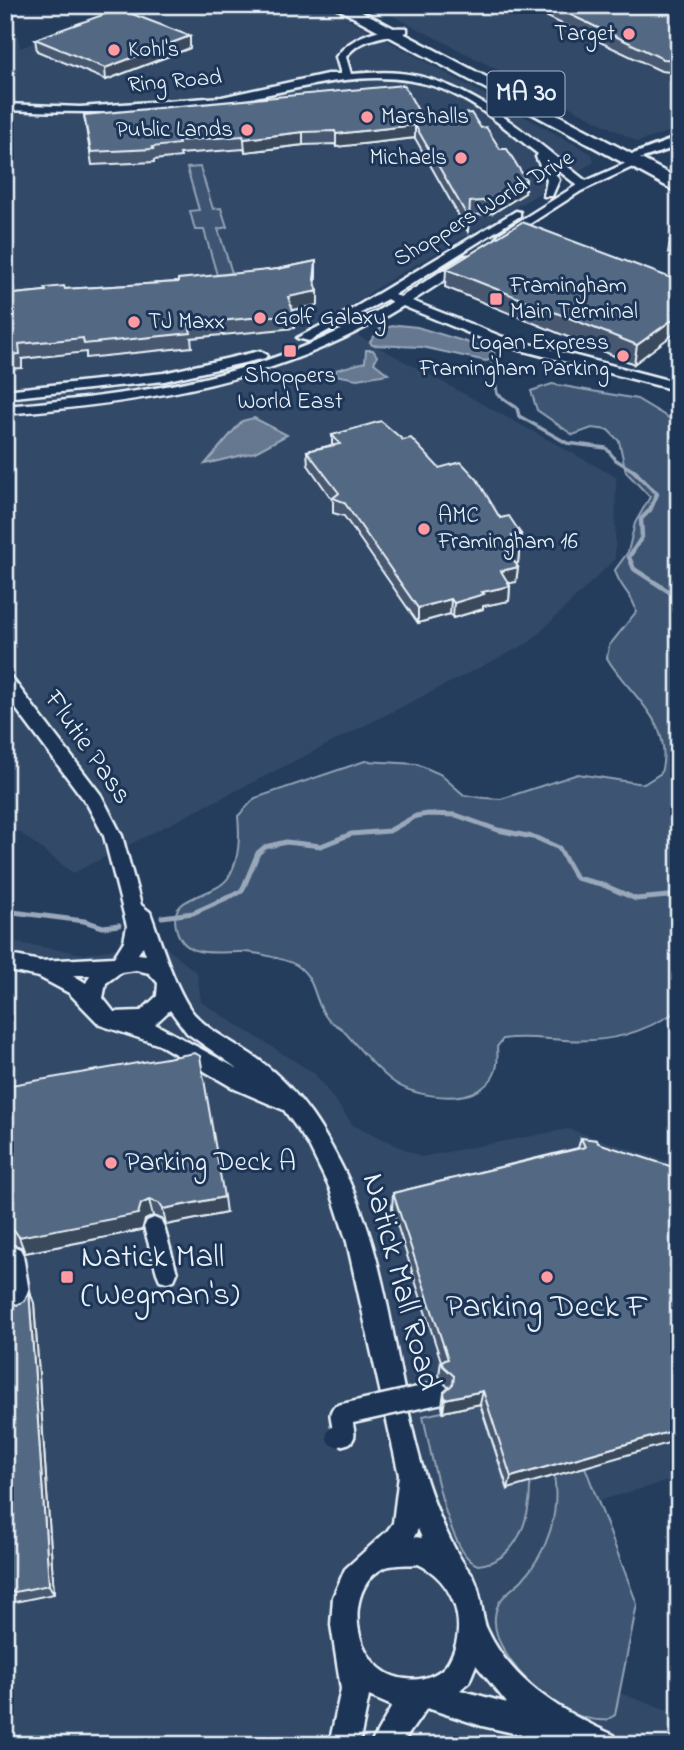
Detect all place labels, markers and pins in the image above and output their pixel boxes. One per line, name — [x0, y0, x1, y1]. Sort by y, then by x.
place label: Target — [554, 18, 615, 52]
marker: Target — [621, 26, 637, 42]
place label: Kohl's — [128, 34, 179, 67]
marker: Kohl's — [106, 42, 122, 58]
place label: Marshalls — [381, 101, 469, 134]
marker: Marshalls — [359, 109, 375, 125]
place label: Public Lands — [116, 114, 233, 147]
marker: Public Lands — [239, 122, 255, 138]
place label: Michaels — [369, 142, 447, 175]
marker: Michaels — [453, 150, 469, 166]
place label: Framingham Main Terminal — [509, 270, 638, 329]
marker: Framingham Main Terminal — [488, 291, 504, 307]
place label: Golf Galaxy — [274, 302, 386, 337]
place label: TJ Maxx — [148, 306, 225, 339]
marker: Golf Galaxy — [252, 310, 268, 326]
marker: TJ Maxx — [126, 314, 142, 330]
place label: Logan Express Framingham Parking — [418, 327, 609, 387]
marker: Shoppers World East — [282, 343, 298, 359]
marker: Logan Express Framingham Parking — [615, 348, 631, 364]
place label: Shoppers World East — [237, 360, 343, 419]
place label: AMC Framingham 16 — [437, 500, 578, 560]
marker: AMC Framingham 16 — [416, 521, 432, 537]
place label: Parking Deck A — [125, 1143, 296, 1184]
marker: Parking Deck A — [103, 1155, 119, 1171]
place label: Natick Mall (Wegman's) — [81, 1234, 240, 1320]
marker: Natick Mall (Wegman's) — [59, 1269, 75, 1285]
marker: Parking Deck F — [539, 1269, 555, 1285]
place label: Parking Deck F — [446, 1284, 648, 1332]

